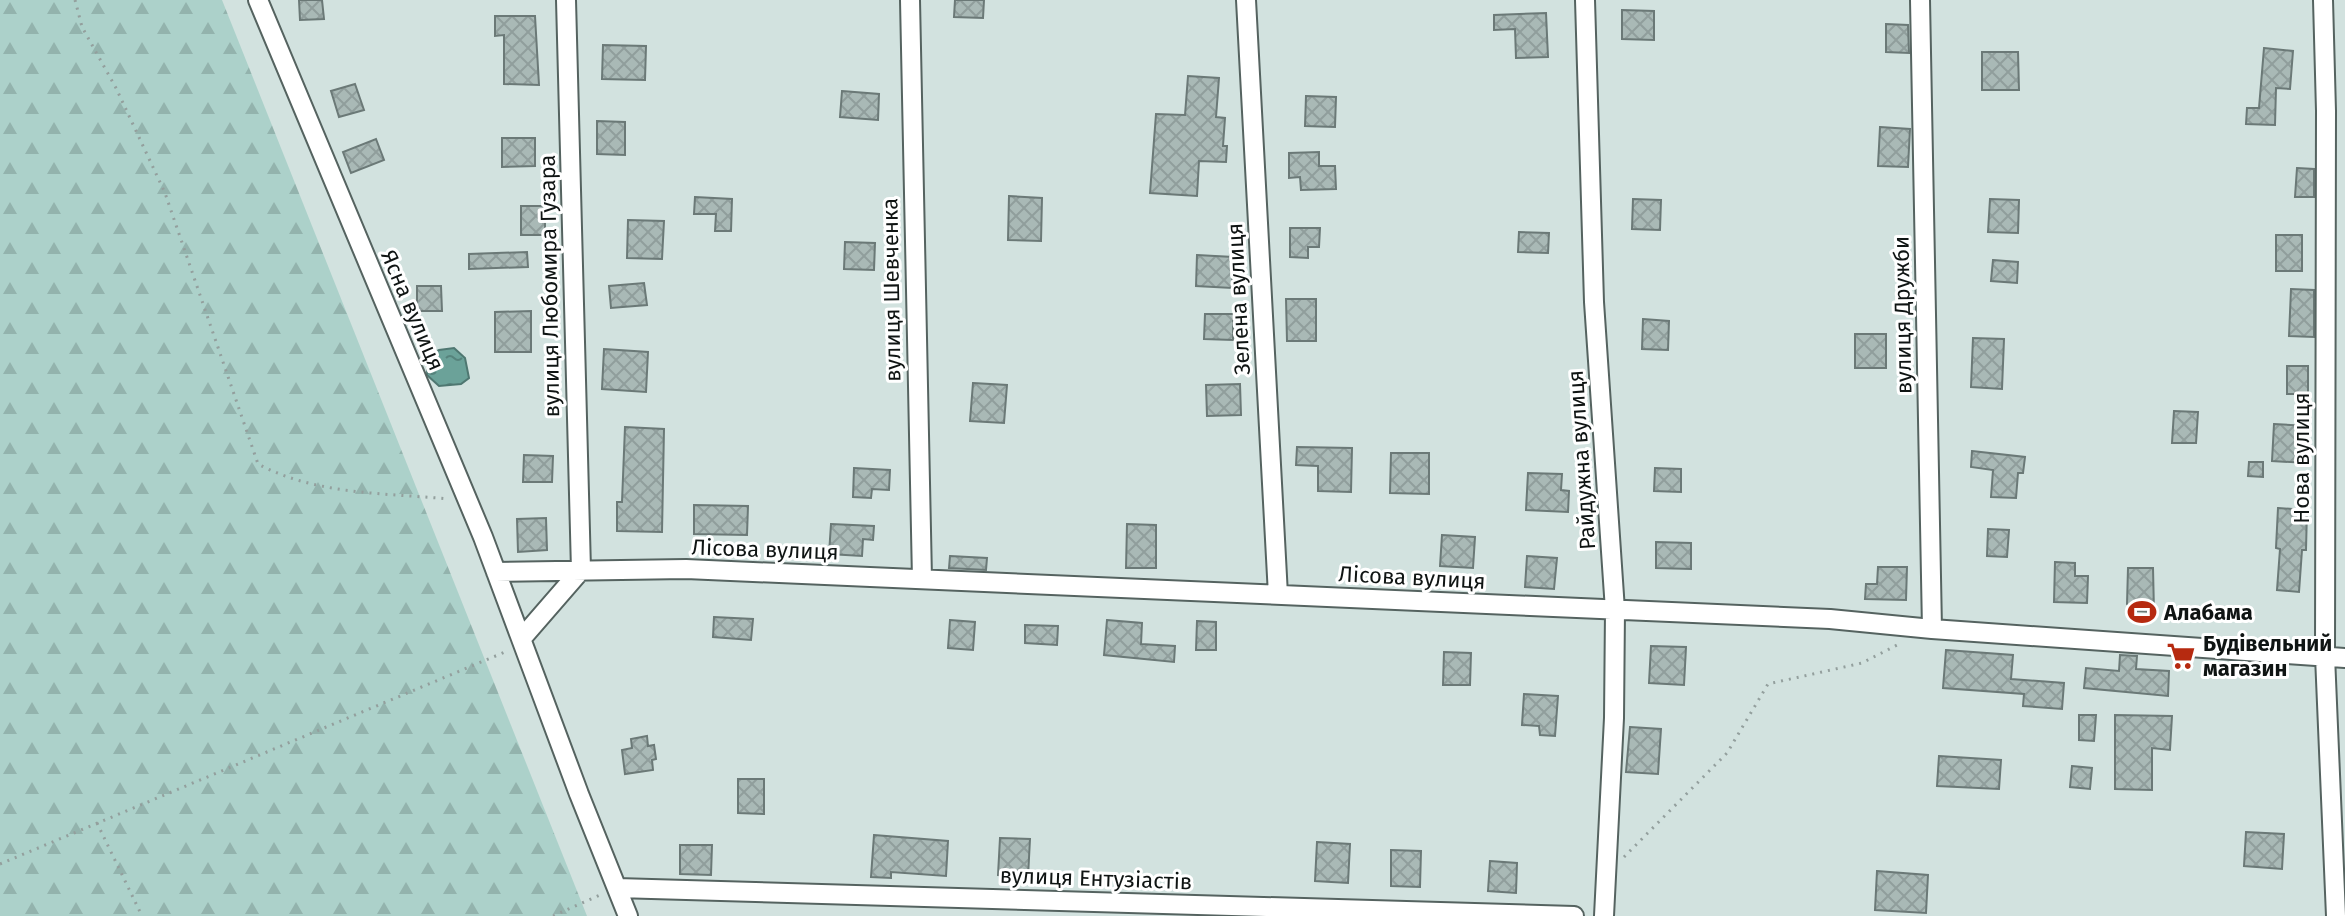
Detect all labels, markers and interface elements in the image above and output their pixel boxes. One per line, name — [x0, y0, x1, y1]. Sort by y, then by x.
street label: вулиця Любомира Гузара — [534, 154, 565, 418]
street label: вулиця Шевченка — [876, 198, 907, 382]
street label: Зелена вулиця — [1221, 222, 1256, 376]
street label: вулиця Дружби — [1888, 236, 1917, 394]
street label: Ясна вулиця — [375, 246, 450, 374]
street label: Райдужна вулиця — [1562, 369, 1601, 551]
street label: Нова вулиця — [2288, 392, 2315, 524]
street label: Лісова вулиця — [691, 533, 839, 566]
street label: Лісова вулиця — [1338, 560, 1486, 595]
sports icon: Алабама — [2127, 597, 2157, 627]
place label: Алабама — [2163, 599, 2253, 626]
place label: Будівельний магазин — [2203, 630, 2332, 682]
supermarket icon: Будівельний магазин — [2166, 641, 2196, 671]
street label: вулиця Ентузіастів — [999, 862, 1193, 895]

